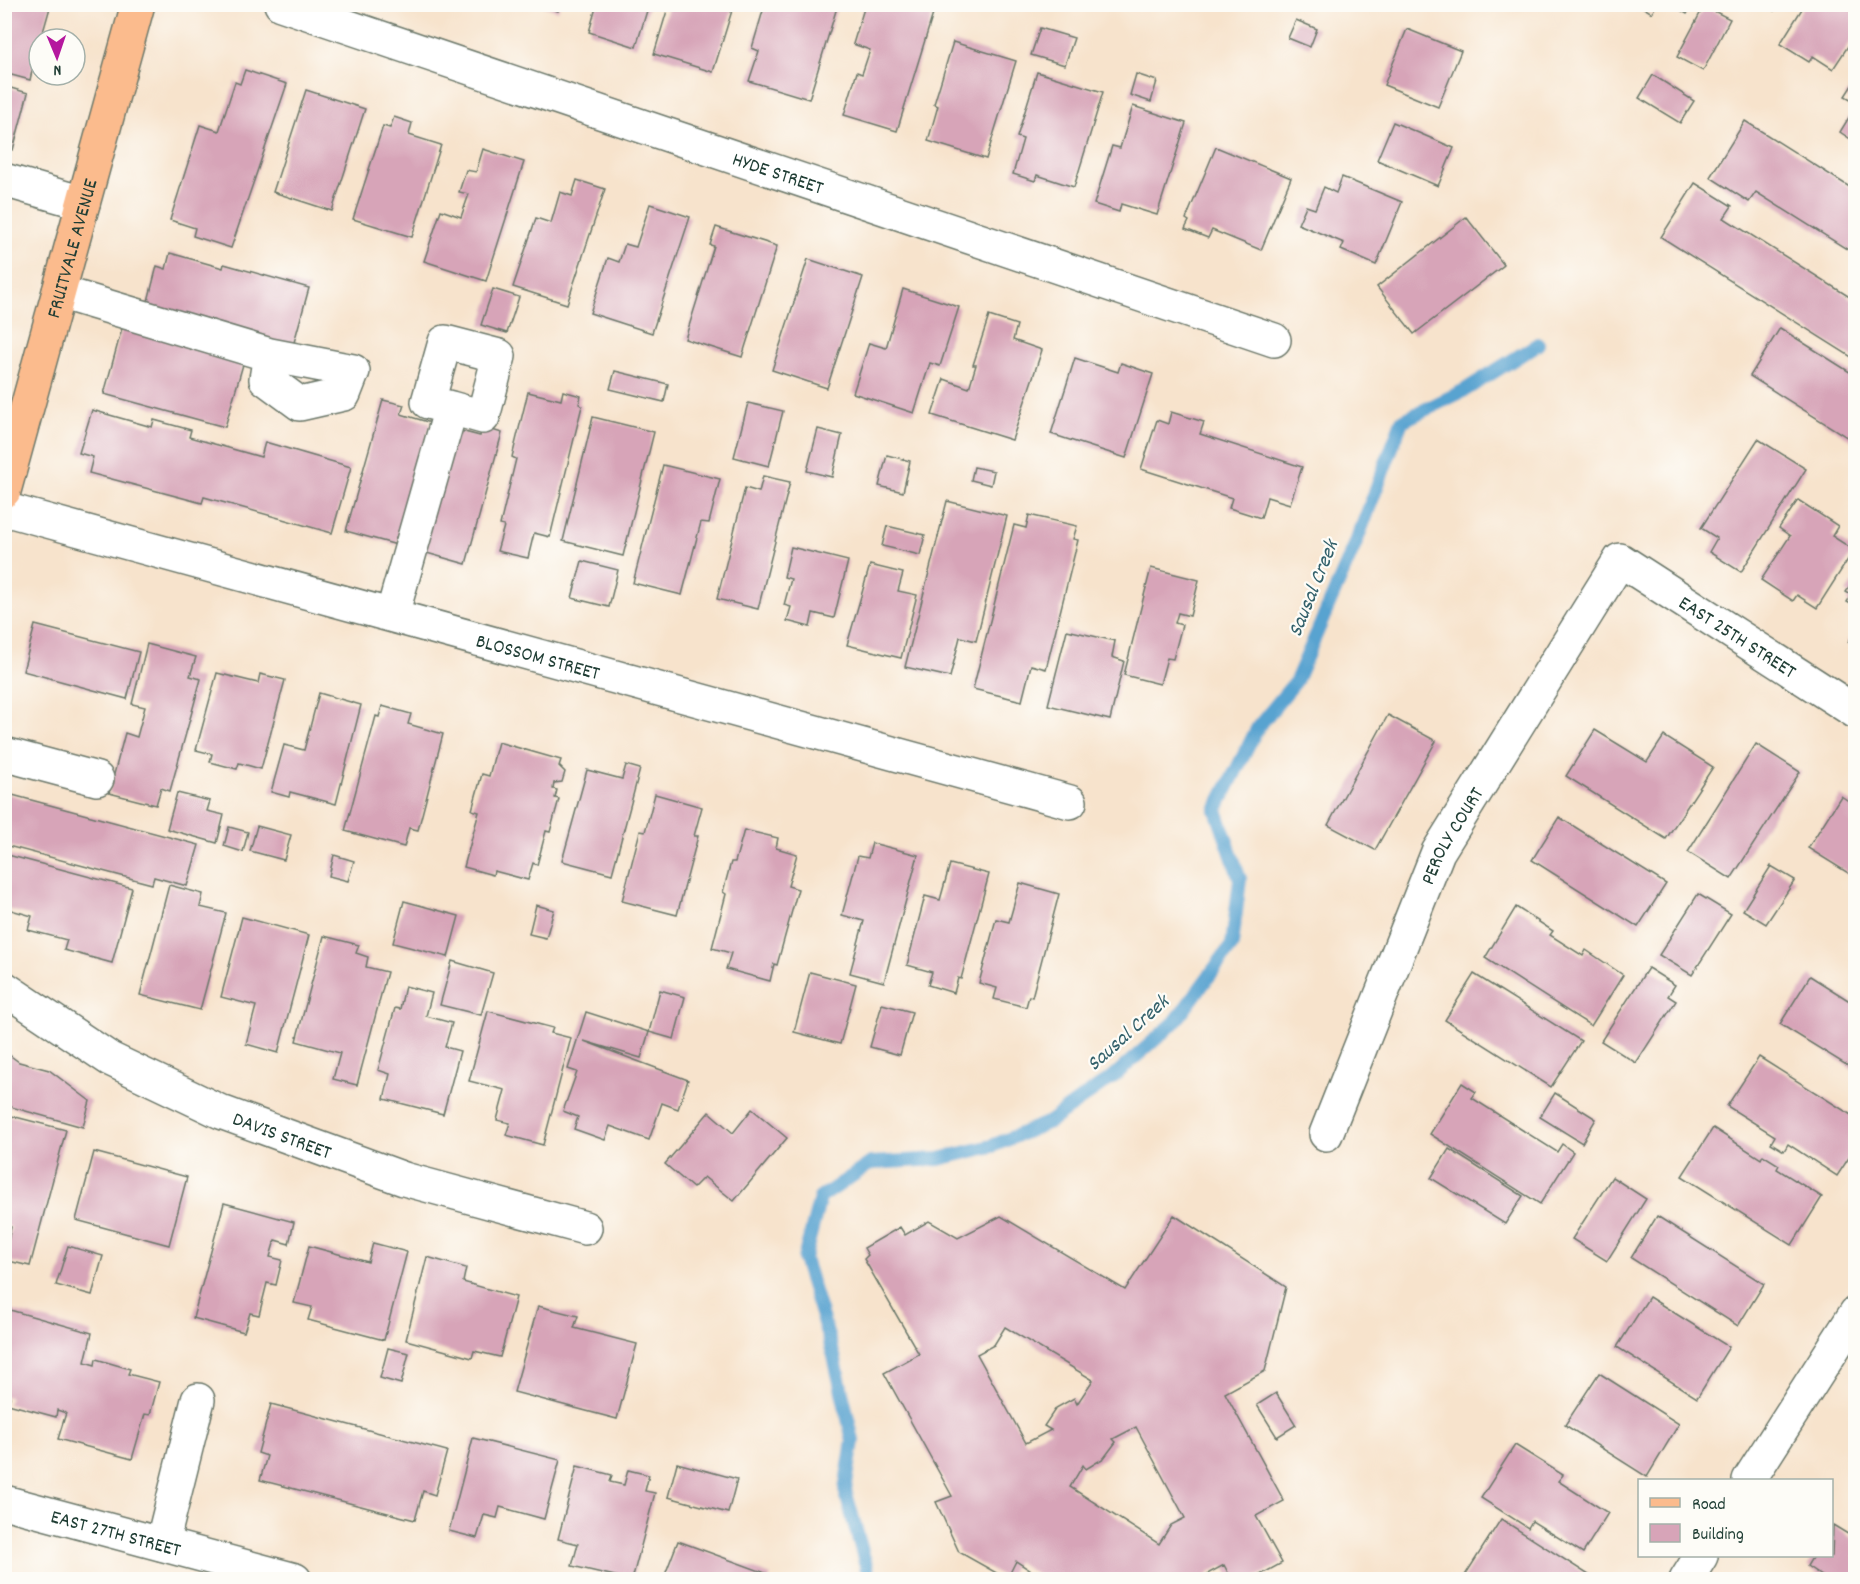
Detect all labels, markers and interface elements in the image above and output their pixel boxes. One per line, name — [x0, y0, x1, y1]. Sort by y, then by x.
north arrow — [27, 27, 87, 87]
text: N — [53, 58, 62, 81]
street label: HYDE STREET — [728, 147, 827, 203]
street label: FRUITVALE AVENUE — [41, 176, 106, 322]
water label: Sausal Creek — [1282, 534, 1349, 642]
street label: EAST 25TH STREET — [1672, 590, 1801, 687]
street label: BLOSSOM STREET — [472, 628, 603, 689]
street label: PEROLY COURT — [1415, 783, 1492, 889]
water label: Sausal Creek — [1081, 987, 1179, 1079]
street label: DAVIS STREET — [228, 1106, 335, 1168]
legend — [1638, 1479, 1833, 1557]
text: Road — [1692, 1493, 1726, 1518]
street label: EAST 27TH STREET — [47, 1504, 183, 1566]
text: Building — [1692, 1523, 1744, 1548]

